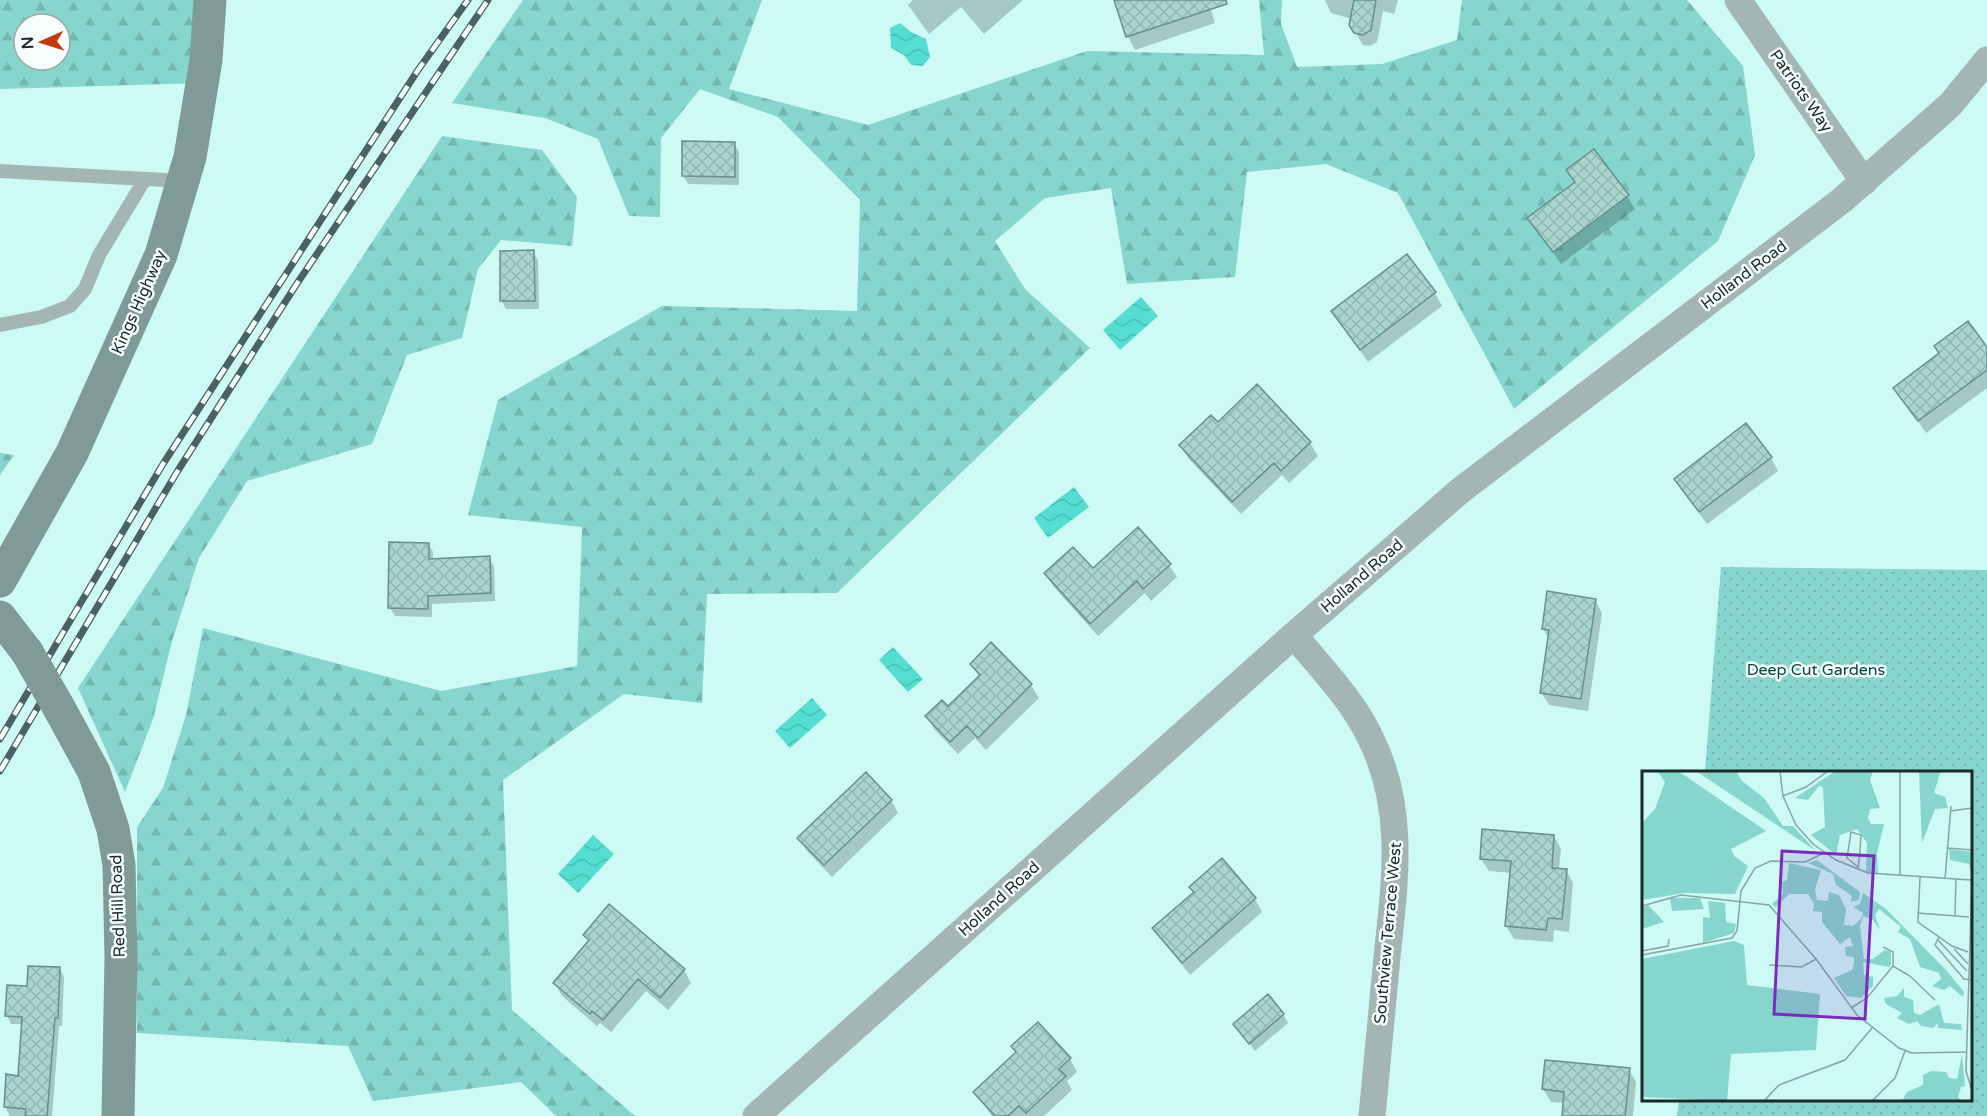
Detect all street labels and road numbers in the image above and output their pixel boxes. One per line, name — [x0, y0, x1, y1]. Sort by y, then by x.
street label: Patriots Way — [1765, 46, 1837, 136]
street label: Holland Road — [1697, 236, 1791, 314]
street label: Kings Highway — [107, 246, 171, 357]
street label: Holland Road — [1317, 535, 1407, 617]
street label: Southview Terrace West — [1370, 841, 1406, 1025]
street label: Red Hill Road — [106, 854, 130, 958]
street label: Holland Road — [954, 857, 1044, 941]

